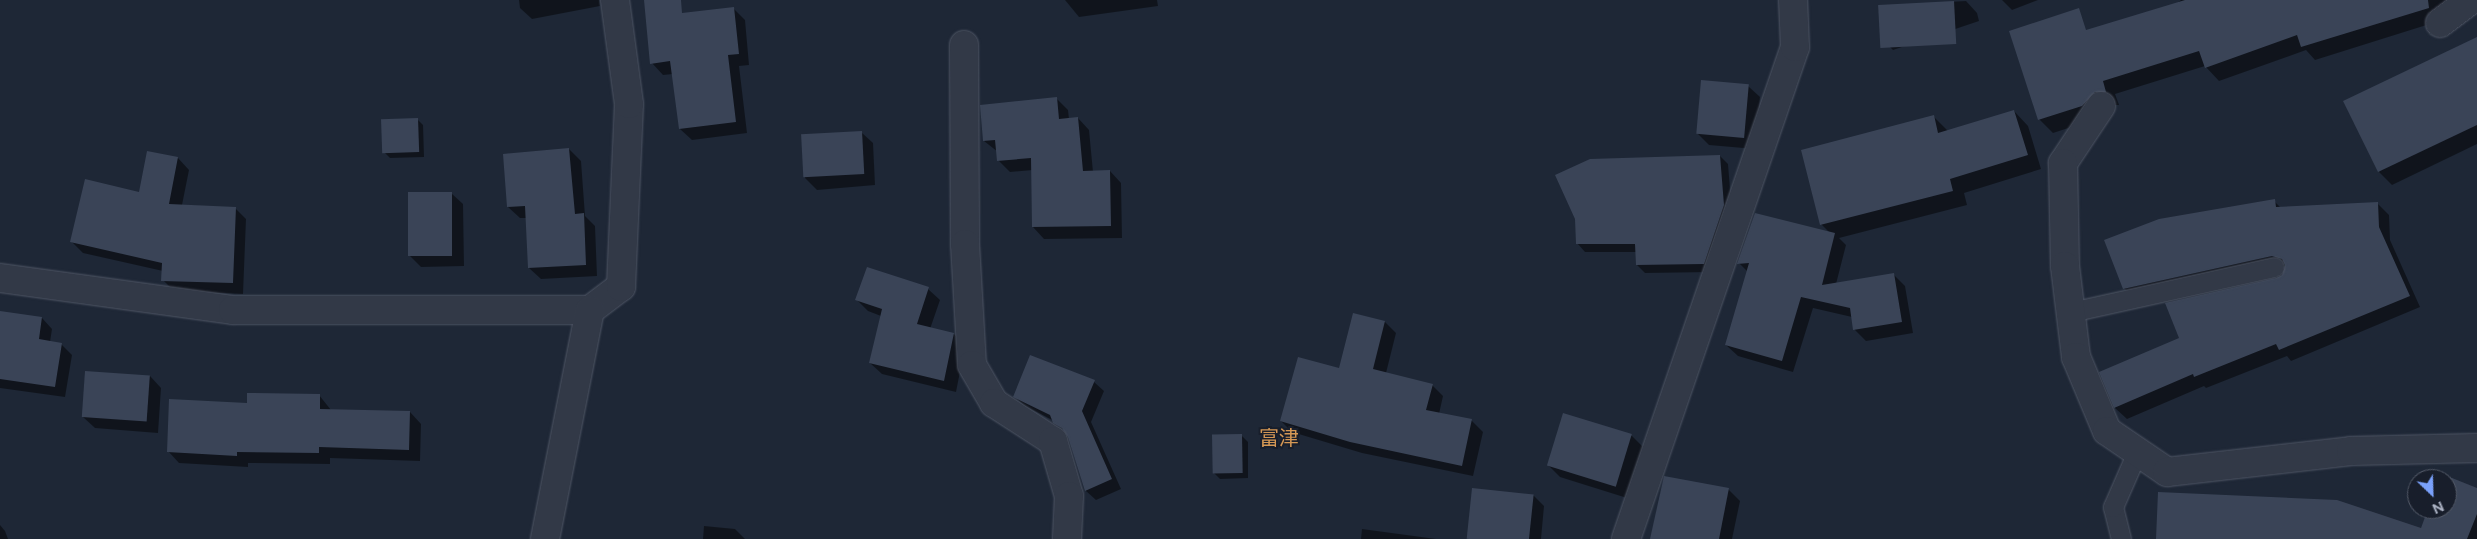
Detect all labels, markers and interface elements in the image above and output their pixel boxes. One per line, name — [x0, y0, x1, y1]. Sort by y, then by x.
district label: 富津 — [1259, 426, 1299, 450]
north arrow — [2407, 469, 2457, 519]
text: N — [2430, 497, 2446, 517]

